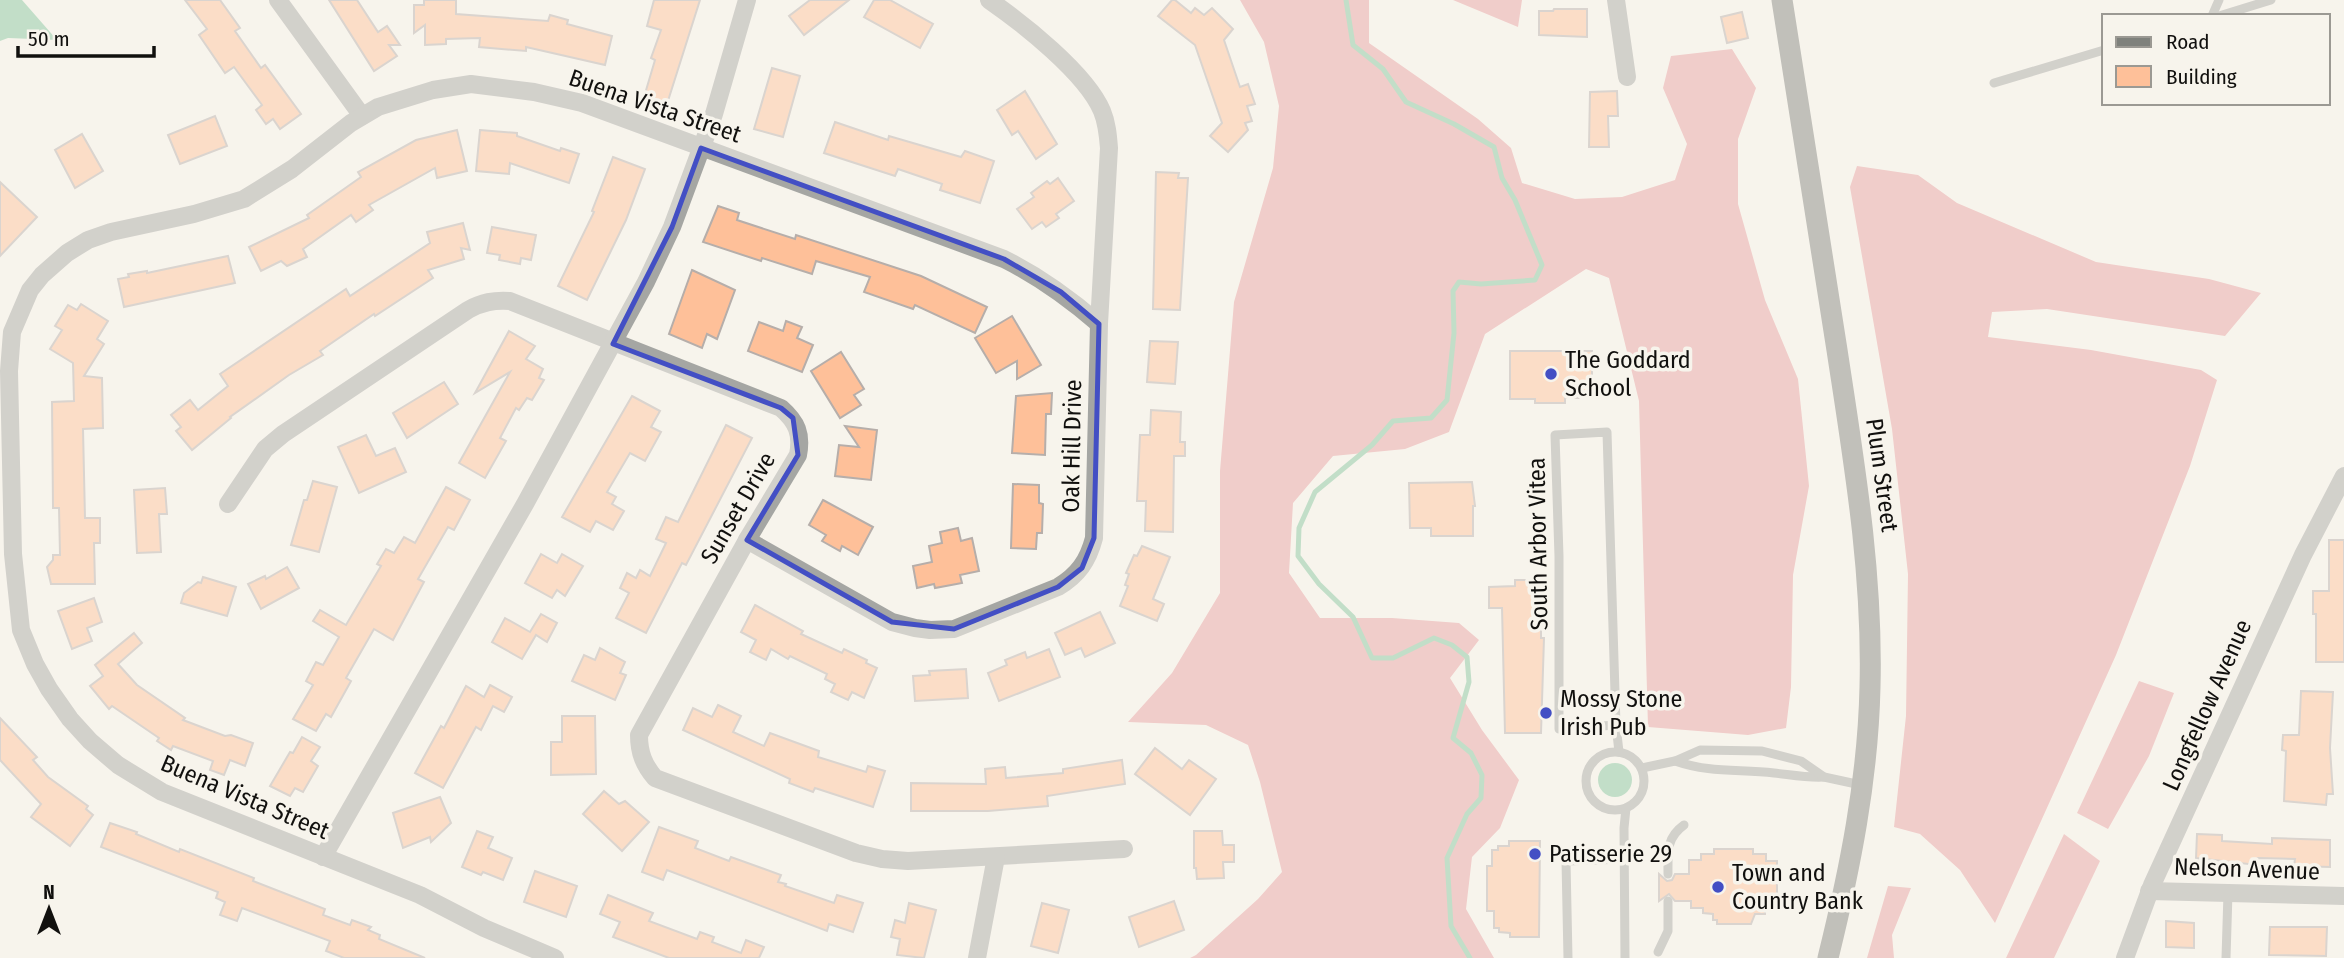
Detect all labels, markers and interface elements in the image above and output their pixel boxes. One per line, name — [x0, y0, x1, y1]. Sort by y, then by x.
scale bar — [18, 14, 154, 58]
legend — [2102, 14, 2330, 105]
text: 50 m — [28, 26, 70, 52]
text: Road — [2166, 29, 2210, 55]
street label: Buena Vista Street — [565, 63, 745, 149]
text: Building — [2166, 64, 2237, 90]
place label: The Goddard School — [1565, 346, 1691, 402]
marker: The Goddard School — [1543, 366, 1559, 382]
street label: Oak Hill Drive — [1057, 379, 1087, 513]
street label: Plum Street — [1860, 416, 1904, 534]
street label: Sunset Drive — [695, 448, 781, 568]
street label: South Arbor Vitea — [1522, 457, 1554, 631]
street label: Longfellow Avenue — [2157, 615, 2257, 795]
place label: Mossy Stone Irish Pub — [1560, 685, 1682, 741]
marker: Mossy Stone Irish Pub — [1538, 705, 1554, 721]
street label: Buena Vista Street — [157, 749, 334, 845]
place label: Patisserie 29 — [1549, 840, 1672, 868]
marker: Patisserie 29 — [1527, 846, 1543, 862]
street label: Nelson Avenue — [2174, 852, 2320, 886]
place label: Town and Country Bank — [1732, 859, 1864, 915]
north arrow — [14, 874, 84, 944]
marker: Town and Country Bank — [1710, 879, 1726, 895]
text: N — [43, 881, 55, 904]

